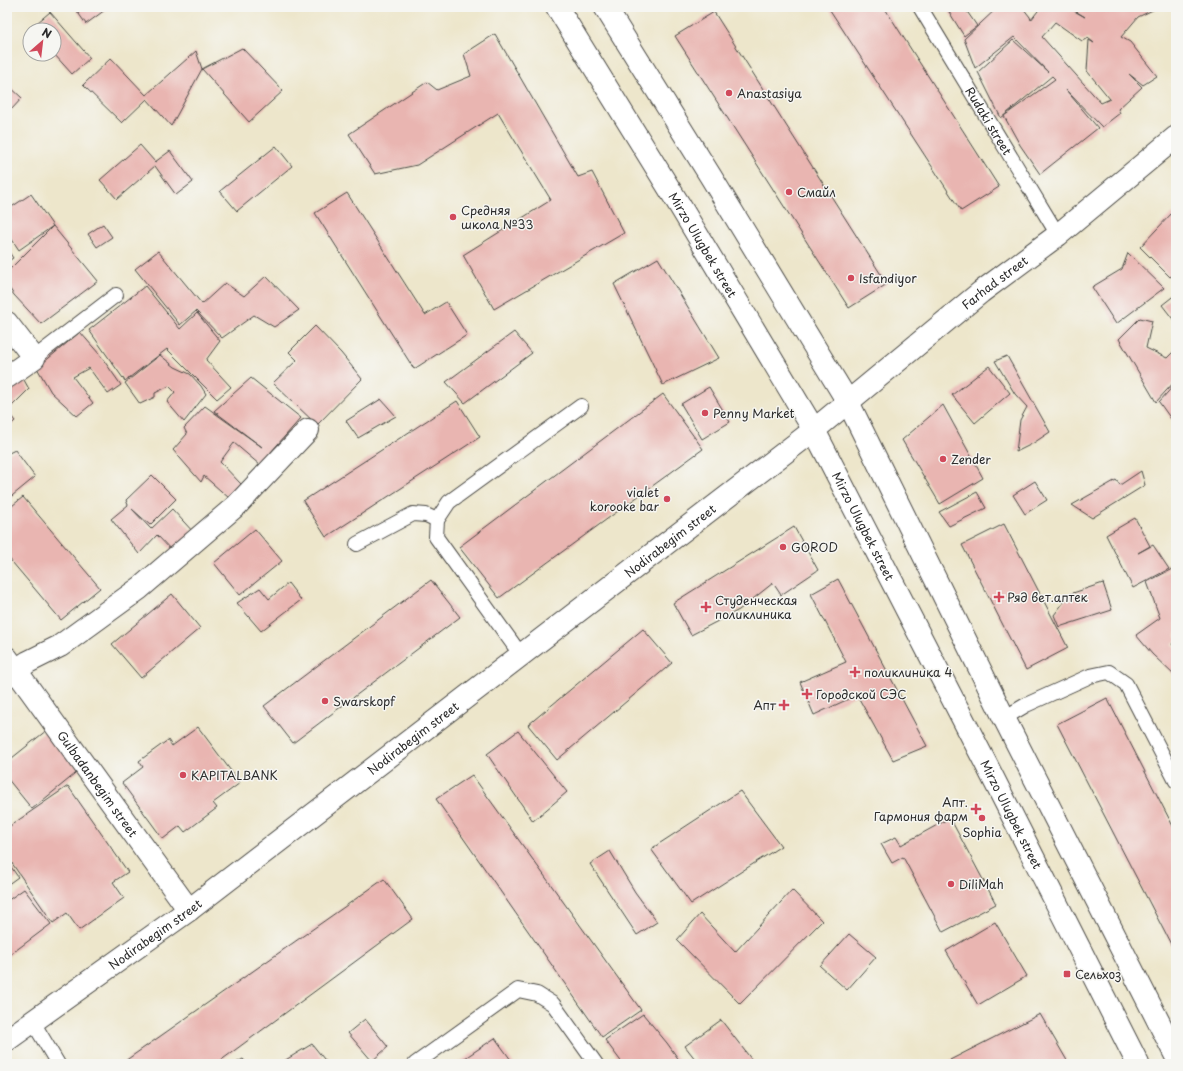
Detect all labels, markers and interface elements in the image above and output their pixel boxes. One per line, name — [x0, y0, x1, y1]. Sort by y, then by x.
north arrow — [22, 22, 62, 62]
text: N — [39, 23, 55, 42]
street label: Rudaki street — [961, 83, 1016, 158]
place label: Anastasiya — [737, 84, 802, 102]
marker: Anastasiya — [724, 88, 734, 98]
place label: Смайл — [797, 183, 836, 201]
marker: Смайл — [784, 187, 794, 197]
street label: Mirzo Ulugbek street — [665, 189, 742, 301]
place label: Средняя школа №33 — [461, 201, 533, 233]
marker: Средняя школа №33 — [448, 212, 458, 222]
street label: Farhad street — [958, 251, 1031, 313]
place label: Isfandiyor — [859, 269, 917, 287]
marker: Isfandiyor — [846, 273, 856, 283]
place label: Penny Market — [713, 404, 795, 422]
marker: Penny Market — [700, 408, 710, 418]
place label: Zender — [951, 450, 991, 468]
marker: Zender — [938, 454, 948, 464]
street label: Mirzo Ulugbek street — [828, 469, 899, 584]
place label: vialet korooke bar — [590, 483, 660, 515]
marker: vialet korooke bar — [662, 494, 672, 504]
street label: Nodirabegim street — [620, 500, 719, 582]
place label: GOROD — [791, 538, 838, 556]
marker: GOROD — [778, 542, 788, 552]
place label: Ряд вет.аптек — [1007, 588, 1089, 606]
place label: Студенческая поликлиника — [715, 591, 797, 623]
marker: Ряд вет.аптек — [994, 592, 1004, 602]
marker: Студенческая поликлиника — [700, 601, 712, 613]
place label: поликлиника 4 — [864, 663, 952, 681]
marker: поликлиника 4 — [849, 666, 861, 678]
place label: Городской СЭС — [816, 685, 906, 703]
marker: Городской СЭС — [801, 688, 813, 700]
place label: Swarskopf — [333, 692, 396, 710]
marker: Swarskopf — [320, 696, 330, 706]
place label: Апт — [753, 696, 777, 714]
street label: Nodirabegim street — [363, 697, 463, 779]
marker: Апт — [779, 700, 789, 710]
street label: Gulbadanbegim street — [53, 727, 142, 841]
street label: Mirzo Ulugbek street — [976, 757, 1047, 872]
place label: KAPITALBANK — [191, 766, 278, 784]
marker: KAPITALBANK — [178, 770, 188, 780]
place label: Апт. Гармония фарм — [874, 793, 968, 825]
marker: Апт. Гармония фарм — [971, 804, 981, 814]
marker: Sophia — [977, 813, 987, 823]
place label: Sophia — [962, 823, 1002, 841]
place label: DiliMah — [959, 875, 1004, 893]
marker: DiliMah — [946, 879, 956, 889]
street label: Nodirabegim street — [105, 894, 206, 974]
place label: Сельхоз — [1075, 965, 1121, 983]
marker: Сельхоз — [1062, 969, 1072, 979]

